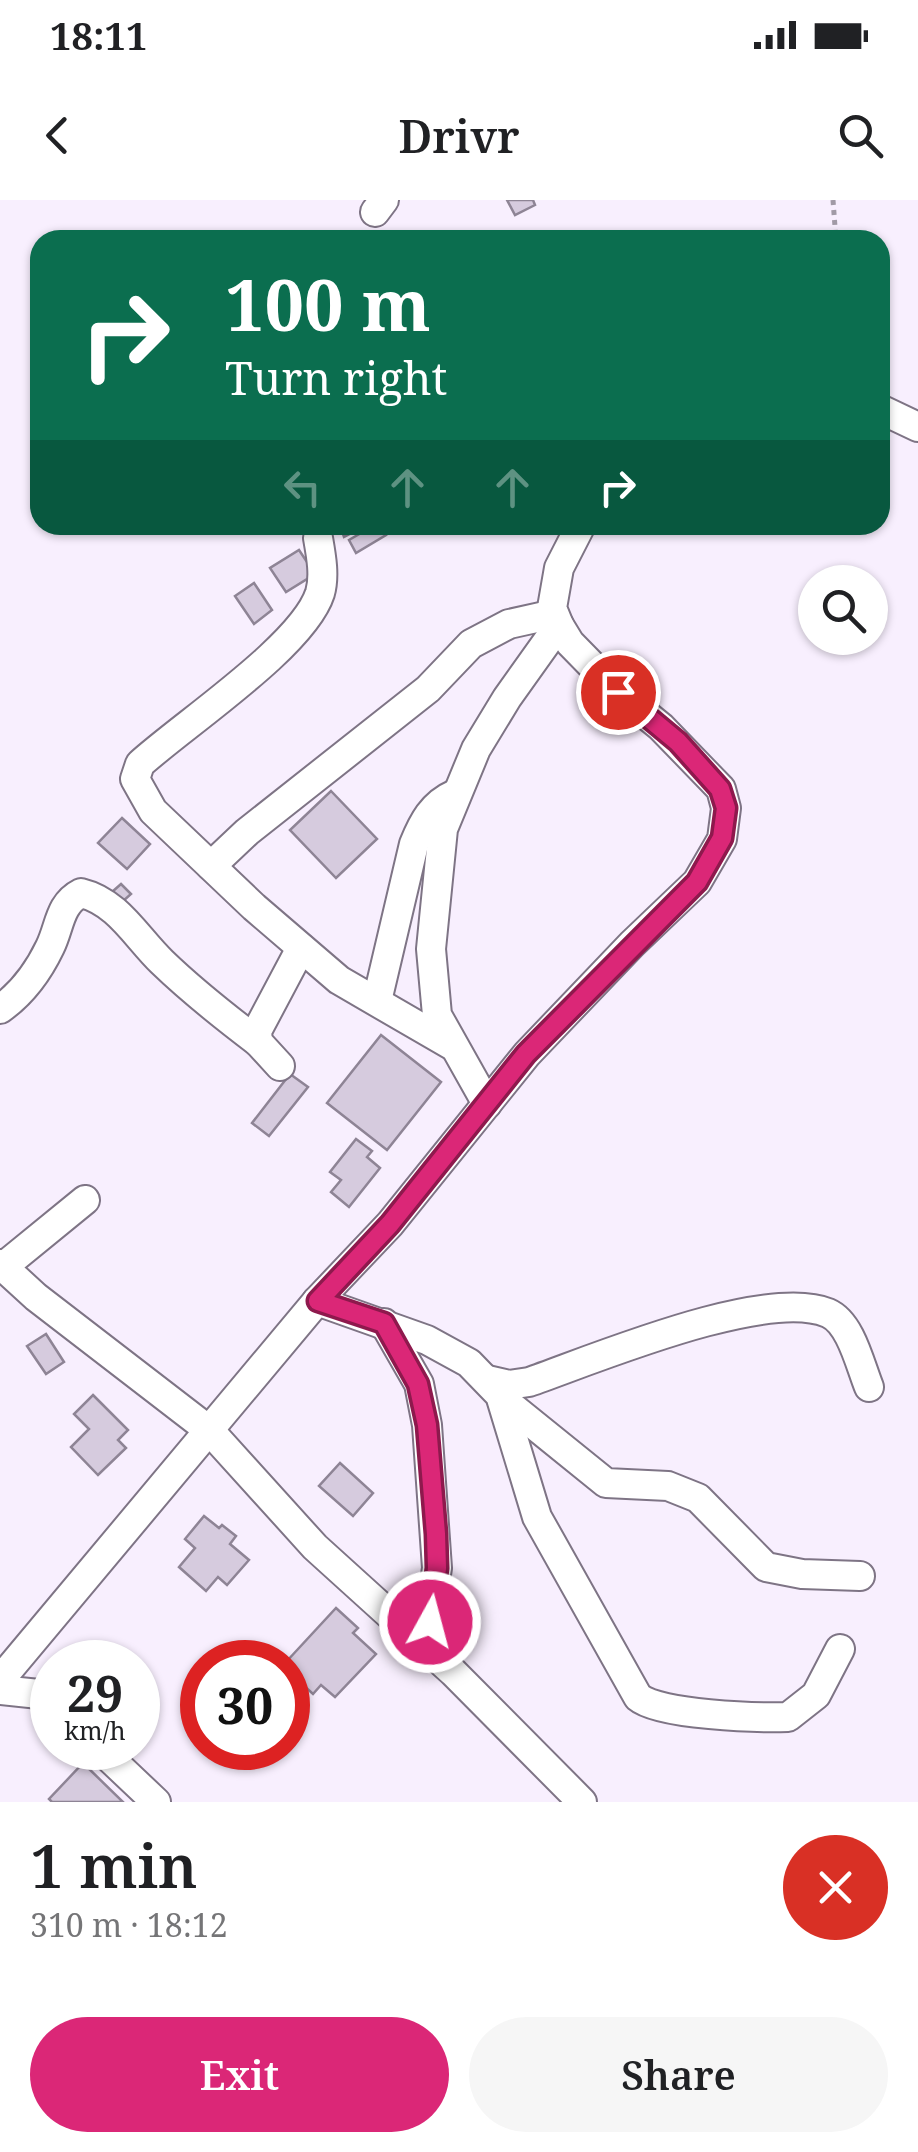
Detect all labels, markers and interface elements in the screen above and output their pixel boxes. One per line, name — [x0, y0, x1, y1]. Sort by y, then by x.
text: 18:11 — [50, 9, 147, 61]
text: Drivr — [398, 105, 520, 166]
icon: back — [30, 108, 85, 163]
icon: search — [833, 108, 888, 163]
text: 100 m — [225, 256, 431, 352]
icon: right — [60, 270, 190, 400]
text: Turn right — [225, 347, 447, 408]
icon: left — [275, 460, 330, 515]
icon: ahead — [380, 460, 435, 515]
icon: ahead — [485, 460, 540, 515]
icon: right — [590, 460, 645, 515]
map controls — [798, 565, 888, 655]
button: search — [798, 565, 888, 655]
pin — [576, 650, 661, 735]
icon: arrive — [591, 665, 646, 720]
position arrow — [378, 1570, 482, 1674]
speed limit sign: 30 — [180, 1640, 310, 1770]
text: 29 — [67, 1659, 123, 1727]
text: km/h — [64, 1713, 126, 1747]
text: 1 min — [30, 1824, 198, 1906]
button: close — [783, 1835, 888, 1940]
text: 310 m · 18:12 — [30, 1903, 228, 1946]
button: Exit — [30, 2017, 449, 2132]
button: Share — [469, 2017, 888, 2132]

